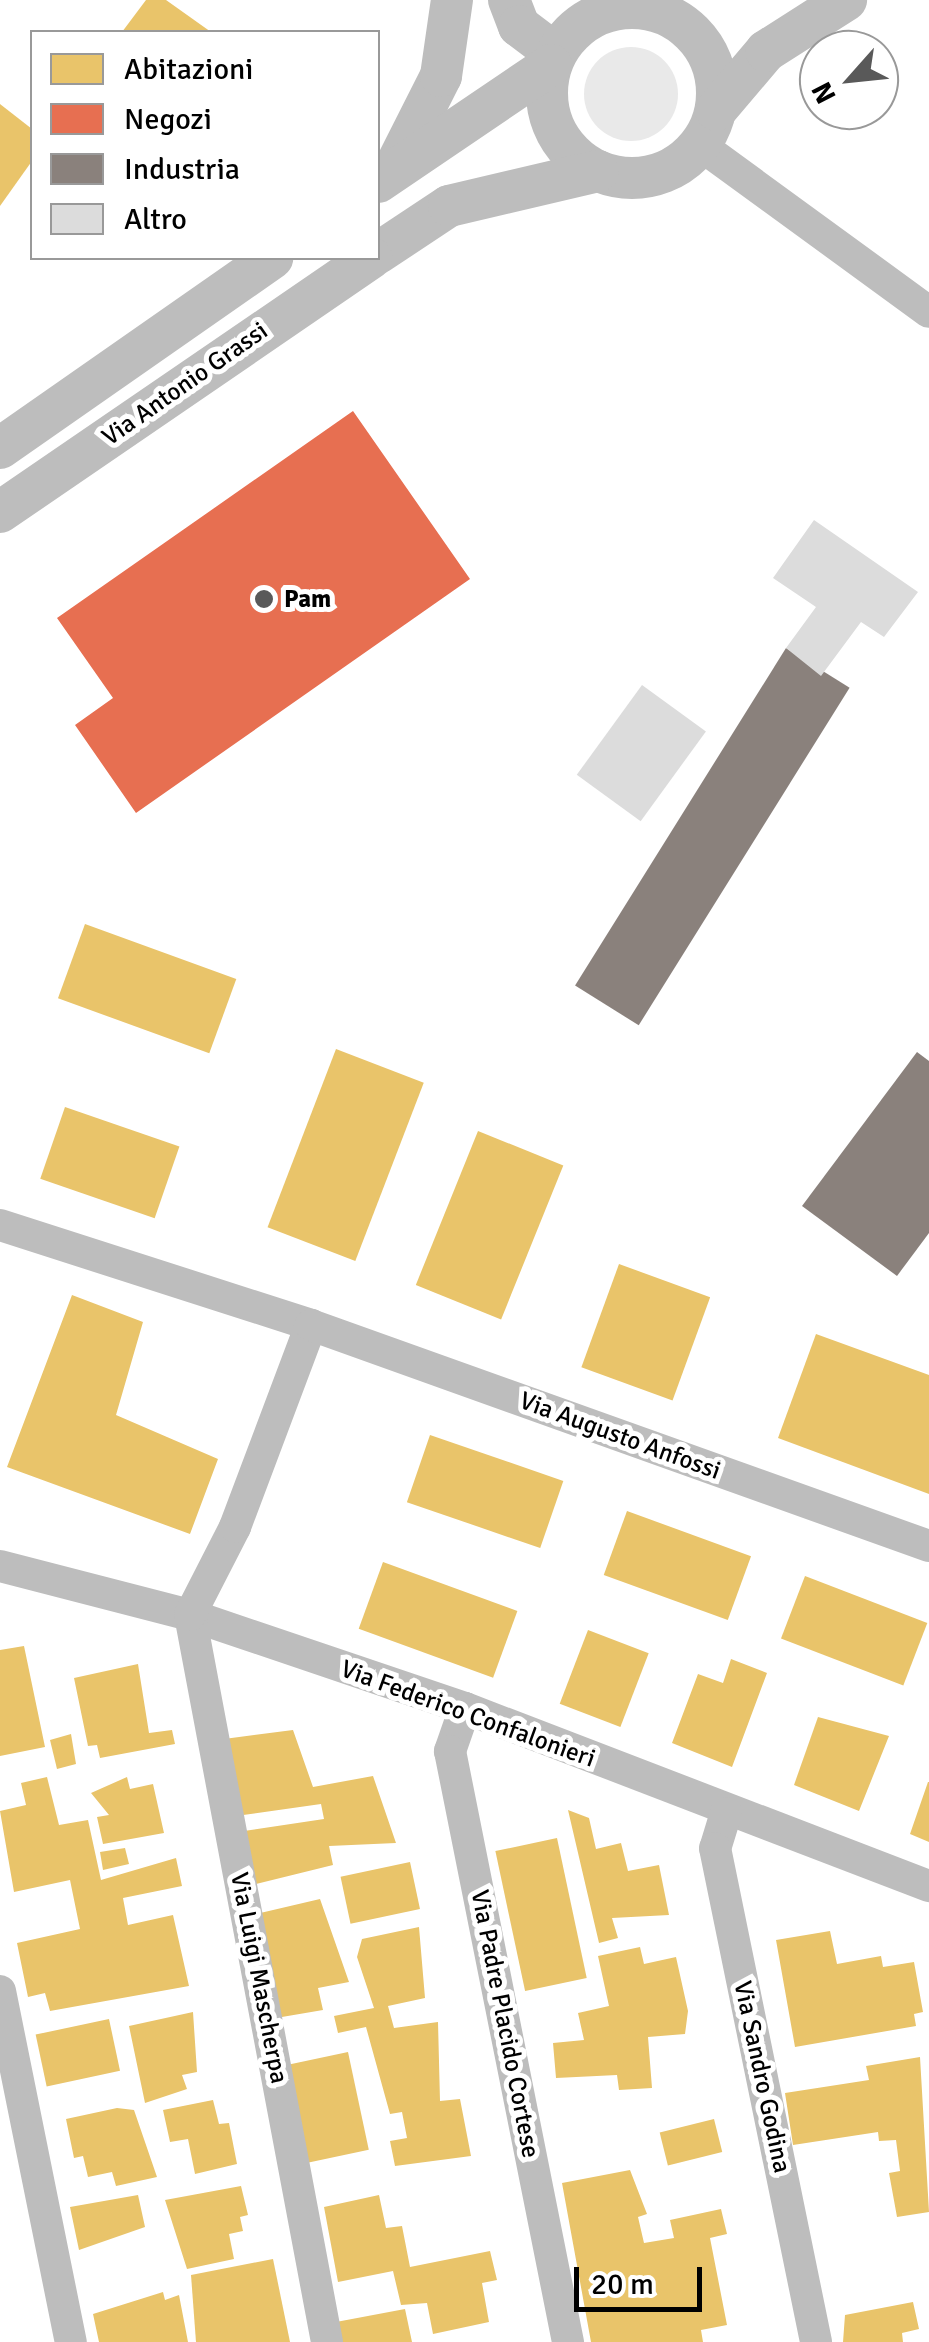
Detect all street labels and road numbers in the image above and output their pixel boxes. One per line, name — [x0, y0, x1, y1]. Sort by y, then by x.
street label: Via Antonio Grassi — [96, 316, 274, 452]
street label: Via Augusto Anfossi — [515, 1386, 725, 1486]
street label: Via Federico Confalonieri — [337, 1654, 599, 1774]
street label: Via Luigi Mascherpa — [224, 1870, 294, 2086]
street label: Via Padre Placido Cortese — [464, 1887, 546, 2161]
street label: Via Sandro Godina — [727, 1978, 797, 2176]

